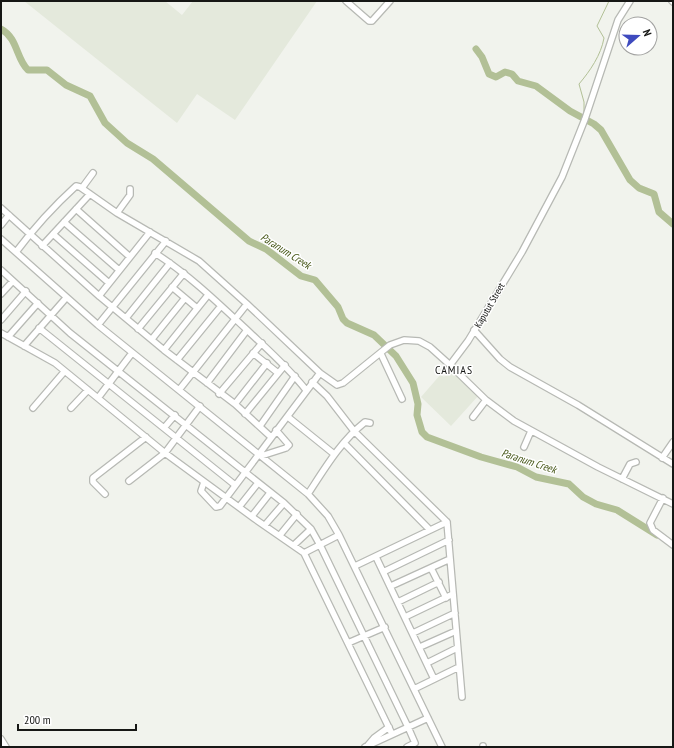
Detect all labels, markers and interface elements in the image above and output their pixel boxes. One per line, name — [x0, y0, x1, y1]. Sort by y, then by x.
north arrow — [618, 16, 658, 56]
text: N — [640, 27, 655, 38]
water label: Paranum Creek — [258, 230, 315, 273]
street label: Kaputut Street — [471, 280, 508, 330]
district label: CAMIAS — [435, 362, 473, 377]
water label: Paranum Creek — [500, 446, 560, 477]
scale bar — [18, 706, 136, 732]
text: 200 m — [24, 712, 51, 727]

